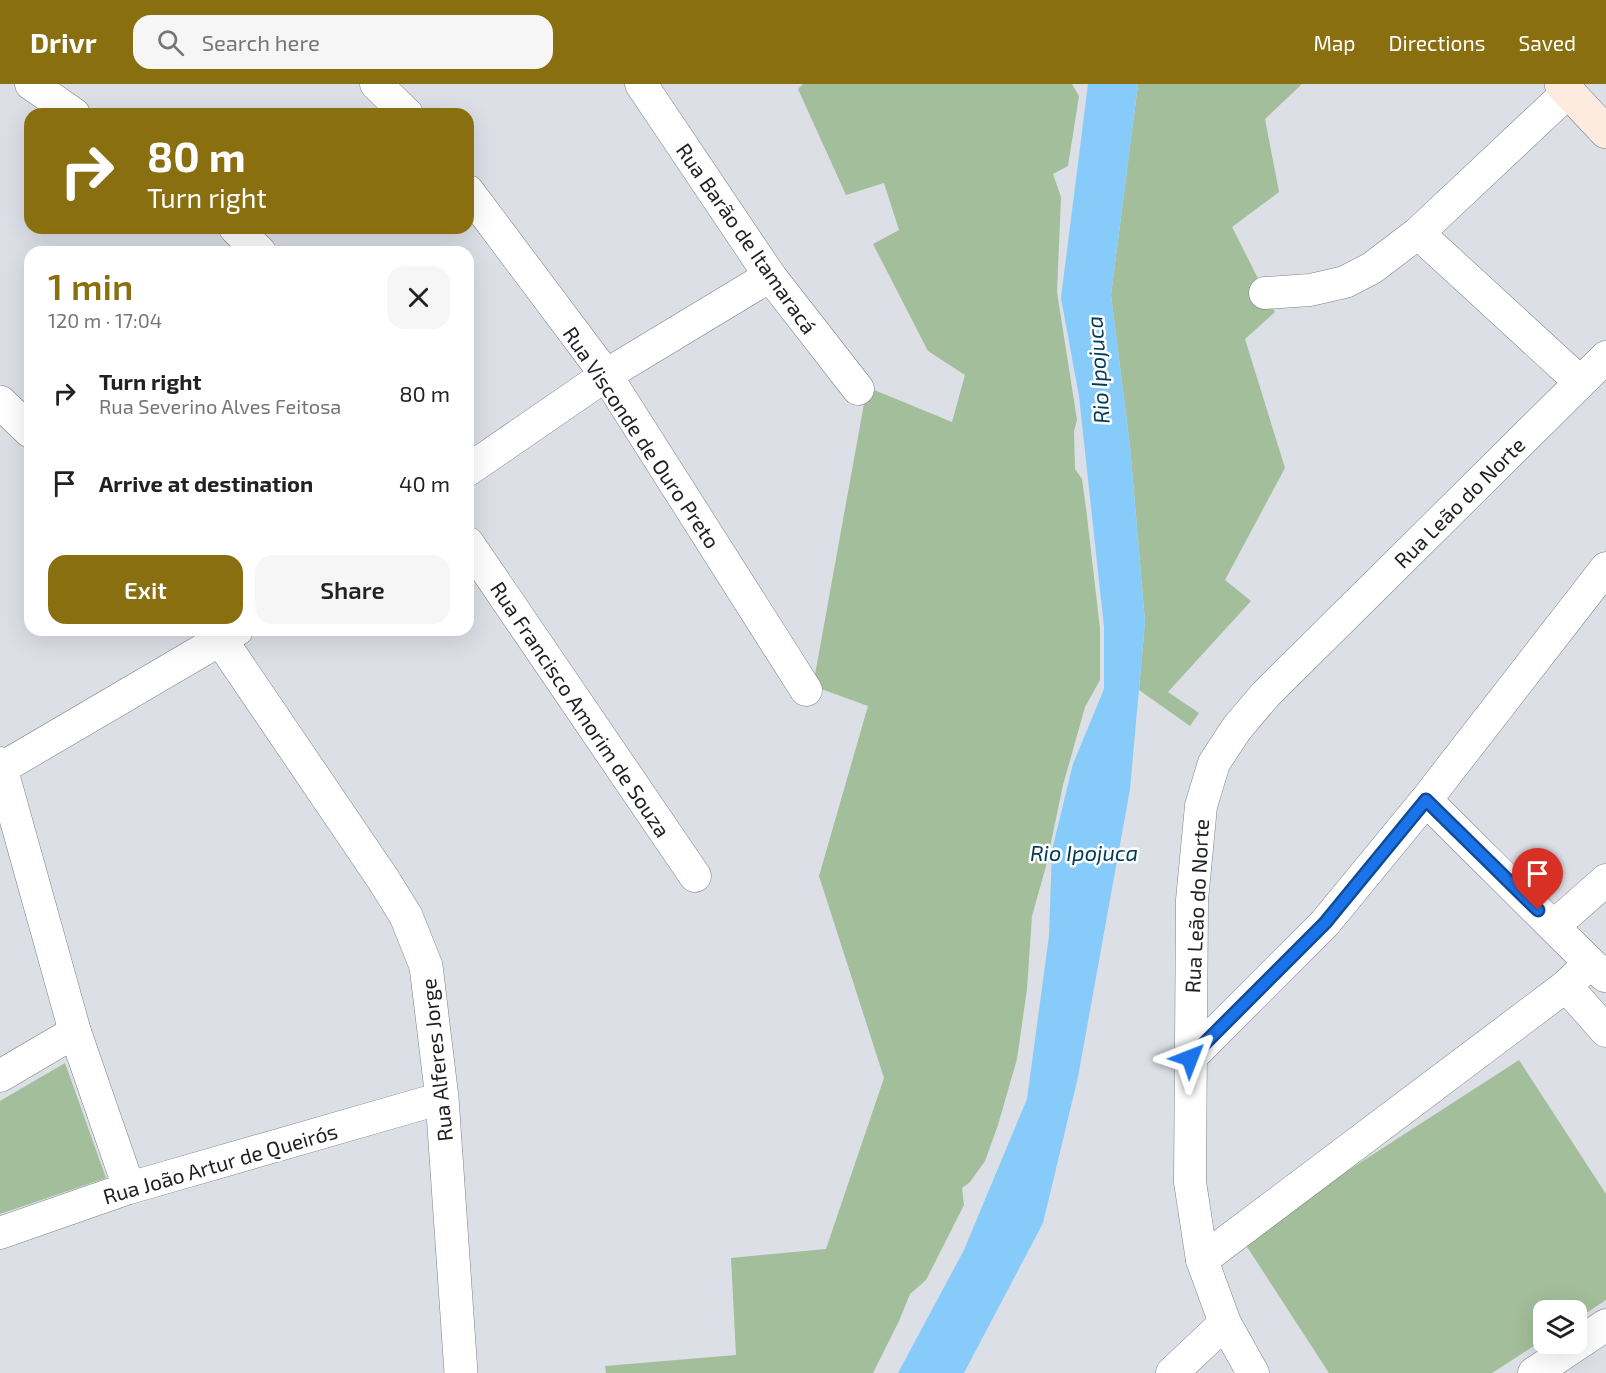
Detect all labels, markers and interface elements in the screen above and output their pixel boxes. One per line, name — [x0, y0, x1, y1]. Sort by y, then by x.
search box — [133, 15, 553, 69]
text: Drivr — [30, 25, 97, 59]
icon: search — [154, 26, 187, 59]
text: Search here — [202, 29, 320, 55]
text: Map — [1313, 30, 1356, 55]
text: Directions — [1389, 30, 1485, 55]
text: Saved — [1518, 30, 1576, 55]
text: 80 m — [147, 130, 246, 180]
icon: right — [48, 132, 126, 210]
street label: Rua Barão de Itamaracá — [672, 138, 822, 338]
text: Turn right — [147, 181, 267, 213]
text: 1 min — [48, 264, 133, 307]
button: close — [387, 266, 450, 329]
text: 120 m · 17:04 — [48, 308, 162, 332]
water label: Rio Ipojuca — [1080, 315, 1115, 425]
street label: Rua Visconde de Ouro Preto — [558, 321, 726, 553]
text: Turn right — [99, 368, 201, 394]
icon: right — [48, 377, 81, 410]
text: 80 m — [399, 380, 450, 406]
text: Rua Severino Alves Feitosa — [99, 394, 341, 418]
street label: Rua Leão do Norte — [1388, 431, 1530, 573]
icon: arrive — [48, 467, 81, 500]
text: Arrive at destination — [99, 470, 313, 496]
text: 40 m — [399, 470, 450, 496]
button: Exit — [48, 555, 243, 624]
button: Share — [255, 555, 450, 624]
street label: Rua Francisco Amorim de Souza — [486, 577, 676, 841]
street label: Rua Leão do Norte — [1179, 818, 1213, 994]
water label: Rio Ipojuca — [1030, 839, 1138, 866]
pin — [1512, 848, 1563, 910]
icon: arrive — [1521, 857, 1554, 890]
street label: Rua Alferes Jorge — [415, 977, 457, 1143]
position arrow — [1158, 1026, 1222, 1090]
street label: Rua João Artur de Queirós — [100, 1118, 340, 1209]
map controls — [1533, 1300, 1587, 1354]
button: layers — [1533, 1300, 1587, 1354]

